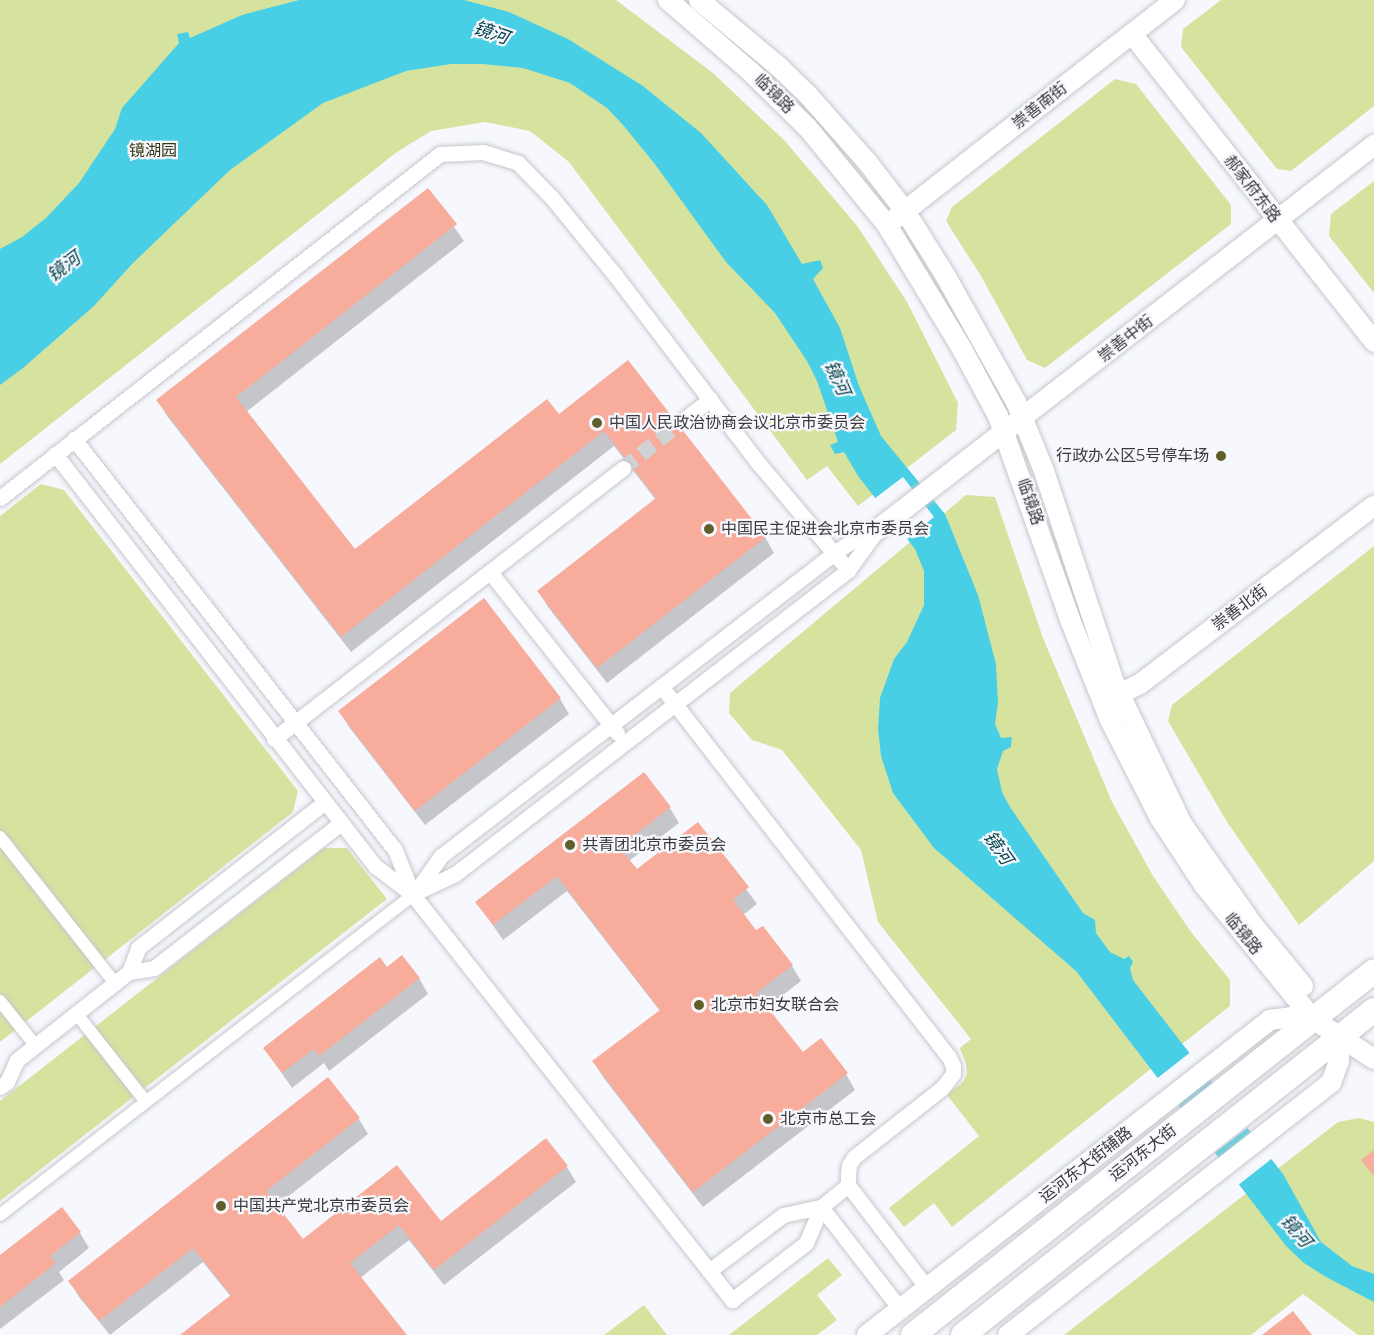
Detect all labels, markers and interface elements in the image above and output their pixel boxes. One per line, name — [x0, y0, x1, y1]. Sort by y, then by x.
water label: 镜河 — [470, 17, 512, 49]
street label: 临镜路 — [750, 70, 798, 118]
street label: 崇善南街 — [1009, 79, 1071, 133]
park label: 镜湖园 — [129, 141, 177, 161]
street label: 郝家府东路 — [1220, 152, 1284, 226]
water label: 镜河 — [43, 248, 85, 286]
street label: 崇善中街 — [1095, 312, 1157, 366]
water label: 镜河 — [820, 357, 854, 399]
place label: 中国人民政治协商会议北京市委员会 — [609, 413, 865, 433]
marker: 中国人民政治协商会议北京市委员会 — [590, 416, 604, 430]
place label: 行政办公区5号停车场 — [1056, 446, 1209, 466]
marker: 行政办公区5号停车场 — [1214, 449, 1228, 463]
street label: 临镜路 — [1013, 476, 1047, 528]
place label: 中国民主促进会北京市委员会 — [721, 519, 929, 539]
marker: 中国民主促进会北京市委员会 — [702, 522, 716, 536]
street label: 崇善北街 — [1209, 581, 1271, 635]
water label: 镜河 — [979, 827, 1017, 869]
place label: 共青团北京市委员会 — [582, 835, 726, 855]
marker: 共青团北京市委员会 — [563, 838, 577, 852]
street label: 临镜路 — [1220, 909, 1266, 959]
place label: 北京市妇女联合会 — [711, 995, 839, 1015]
marker: 北京市妇女联合会 — [692, 998, 706, 1012]
place label: 北京市总工会 — [780, 1109, 876, 1129]
marker: 北京市总工会 — [761, 1112, 775, 1126]
street label: 运河东大街 — [1106, 1121, 1180, 1185]
street label: 运河东大街辅路 — [1036, 1123, 1136, 1207]
place label: 中国共产党北京市委员会 — [233, 1196, 409, 1216]
marker: 中国共产党北京市委员会 — [214, 1199, 228, 1213]
water label: 镜河 — [1276, 1210, 1316, 1252]

